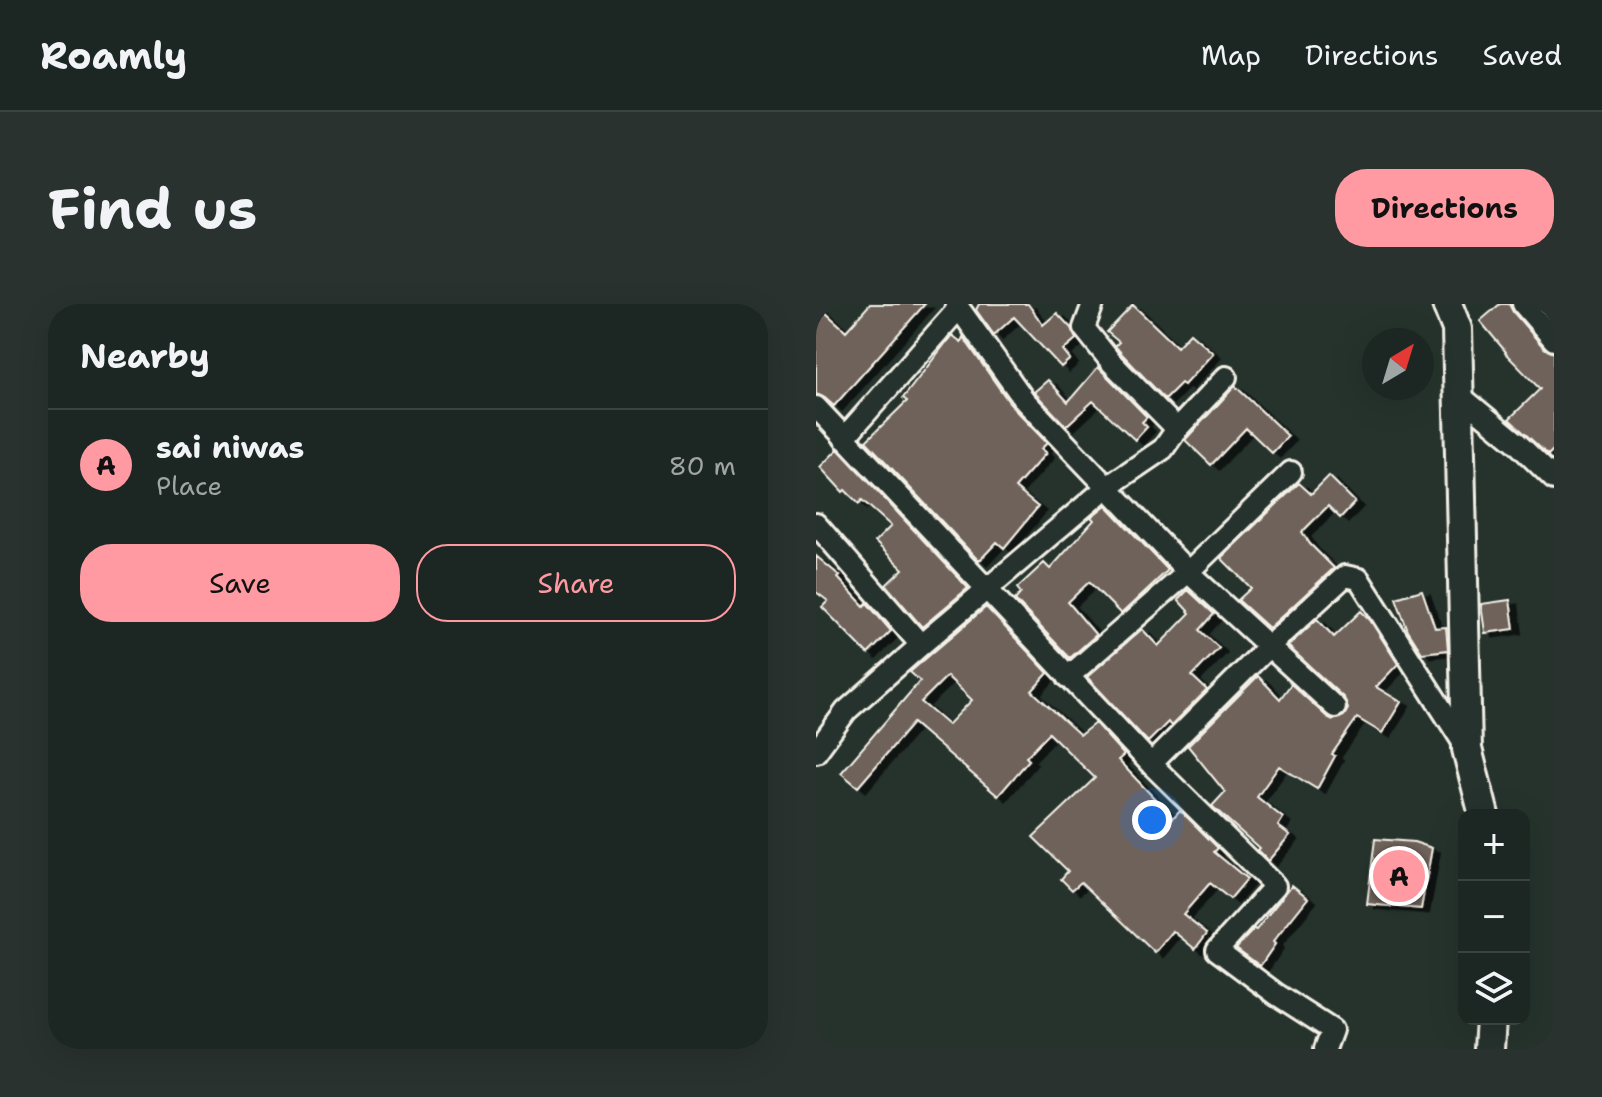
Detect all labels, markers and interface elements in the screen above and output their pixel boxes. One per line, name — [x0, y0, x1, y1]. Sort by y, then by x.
text: Roamly — [40, 30, 187, 81]
text: Map — [1201, 36, 1261, 74]
text: Directions — [1305, 36, 1439, 74]
text: Saved — [1483, 36, 1562, 74]
button: Directions — [1335, 169, 1554, 247]
text: Find us — [48, 171, 257, 246]
north arrow — [1362, 328, 1434, 400]
text: Nearby — [80, 333, 210, 379]
text: sai niwas — [156, 427, 304, 468]
text: A — [96, 448, 116, 483]
text: 80 m — [669, 448, 736, 483]
text: Place — [156, 468, 222, 503]
button: Save — [80, 544, 400, 622]
button: Share — [416, 544, 736, 622]
your location — [1132, 800, 1172, 840]
map controls — [1458, 809, 1530, 1025]
button: + — [1458, 809, 1530, 881]
pin: A — [1373, 846, 1425, 906]
button: − — [1458, 881, 1530, 953]
button: layers — [1458, 953, 1530, 1025]

